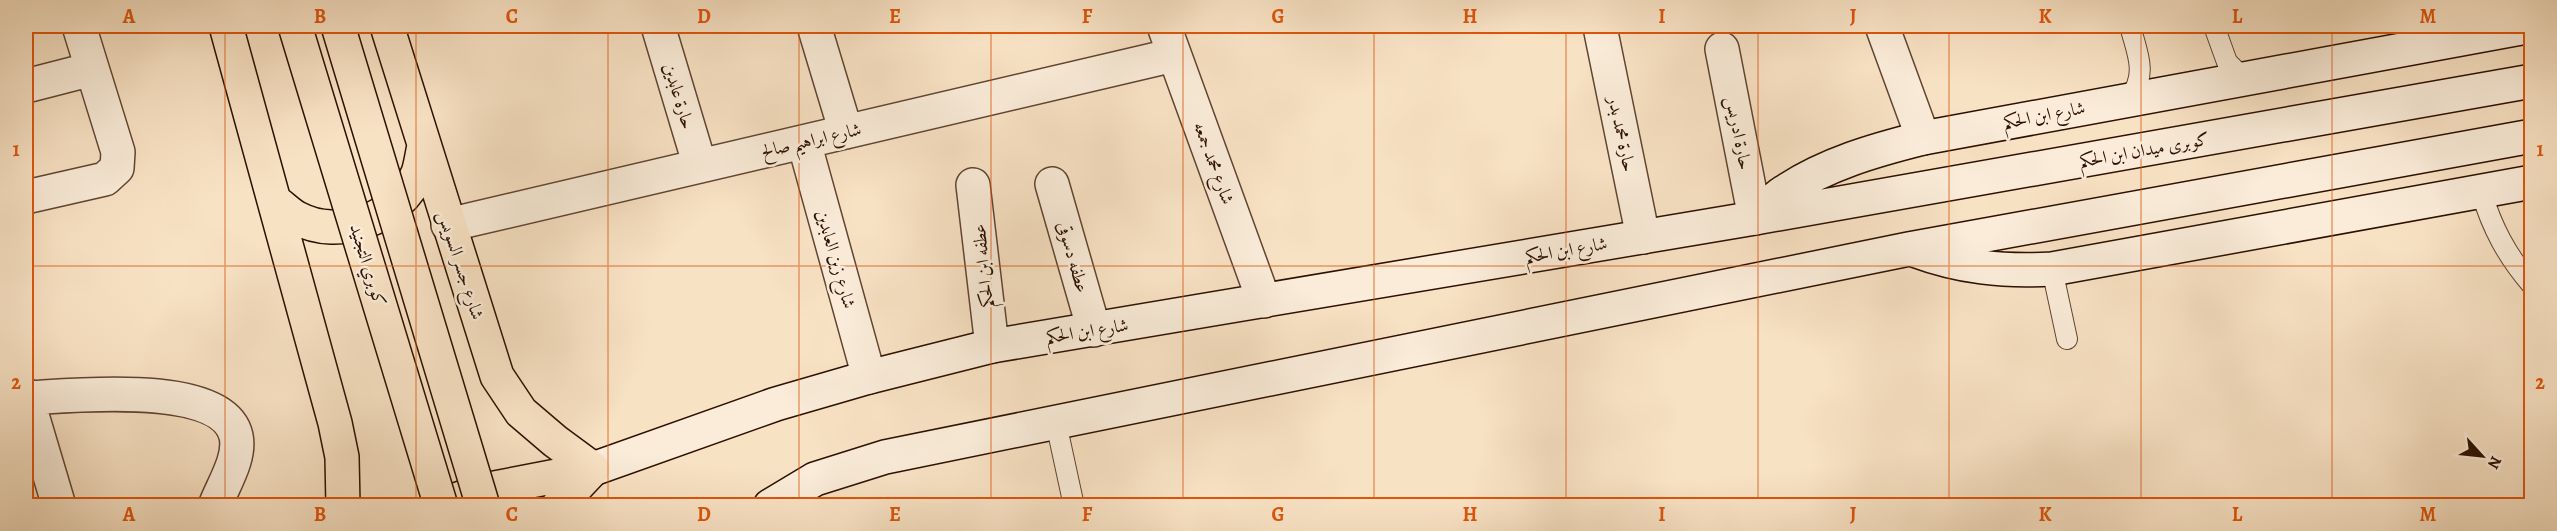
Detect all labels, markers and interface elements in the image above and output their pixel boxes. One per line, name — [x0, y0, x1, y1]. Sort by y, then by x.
text: A — [122, 3, 136, 30]
text: B — [314, 3, 326, 30]
text: C — [506, 3, 518, 30]
text: D — [697, 3, 711, 30]
text: E — [889, 3, 901, 30]
text: F — [1082, 3, 1093, 30]
text: G — [1271, 3, 1285, 30]
text: H — [1463, 3, 1478, 30]
text: I — [1658, 3, 1666, 30]
text: J — [1850, 3, 1857, 30]
text: K — [2038, 3, 2052, 30]
text: L — [2232, 3, 2243, 30]
text: M — [2420, 3, 2437, 30]
street label: حارة عابدين — [658, 60, 700, 132]
street label: حارة محمد بدر — [1602, 92, 1642, 174]
street label: حارة ادريس — [1720, 94, 1758, 172]
street label: شارع ابن الحكم — [2001, 95, 2088, 140]
street label: شارع ابراهيم صالح — [759, 117, 865, 169]
street label: شارع محمد جمعه — [1185, 118, 1240, 209]
street label: كوبرى ميدان ابن الحكم — [2077, 127, 2212, 178]
text: 1 — [12, 136, 20, 163]
text: 1 — [2536, 136, 2544, 163]
street label: شارع جسر السويس — [429, 207, 490, 323]
street label: شارع زين العابدين — [808, 207, 862, 312]
street label: عطفه دسوقى — [1051, 219, 1095, 295]
street label: كوبري التجنيد — [341, 221, 392, 310]
street label: عطفه ابن الحكم — [967, 222, 1004, 309]
street label: شارع ابن الحكم — [1523, 231, 1610, 274]
street label: شارع ابن الحكم — [1044, 313, 1131, 354]
text: 2 — [11, 369, 21, 396]
text: 2 — [2535, 369, 2545, 396]
north arrow — [2452, 426, 2512, 486]
text: N — [2482, 452, 2507, 473]
text: A — [122, 501, 136, 528]
text: B — [314, 501, 326, 528]
text: C — [506, 501, 518, 528]
text: D — [697, 501, 711, 528]
text: E — [889, 501, 901, 528]
text: F — [1082, 501, 1093, 528]
text: G — [1271, 501, 1285, 528]
text: H — [1463, 501, 1478, 528]
text: I — [1658, 501, 1666, 528]
text: J — [1850, 501, 1857, 528]
text: K — [2038, 501, 2052, 528]
text: L — [2232, 501, 2243, 528]
text: M — [2420, 501, 2437, 528]

